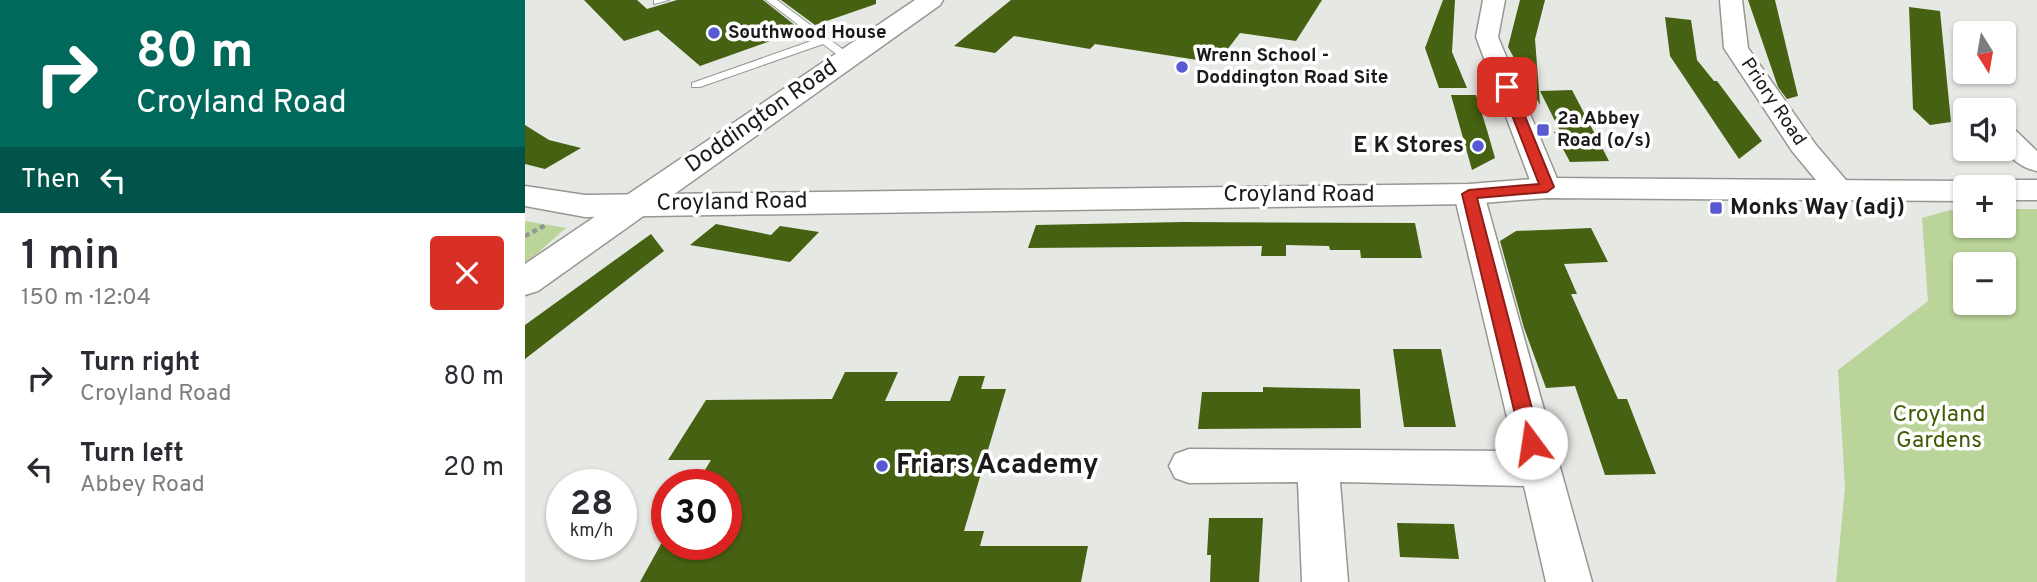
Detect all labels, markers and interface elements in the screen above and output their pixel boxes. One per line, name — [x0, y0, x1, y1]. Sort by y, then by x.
place label: Southwood House — [728, 21, 887, 45]
north arrow — [1953, 21, 2016, 84]
map controls — [1953, 21, 2016, 315]
text: 80 m — [136, 23, 253, 85]
marker: Southwood House — [706, 25, 722, 41]
icon: right — [21, 28, 112, 119]
place label: Wrenn School - Doddington Road Site — [1196, 44, 1388, 90]
street label: Doddington Road — [680, 54, 844, 180]
street label: Priory Road — [1735, 54, 1811, 150]
pin — [1477, 57, 1537, 117]
marker: Wrenn School - Doddington Road Site — [1174, 59, 1190, 75]
icon: arrive — [1488, 68, 1526, 106]
text: Croyland Road — [136, 84, 347, 124]
button: sound — [1953, 98, 2016, 161]
place label: 2a Abbey Road (o/s) — [1557, 107, 1651, 153]
marker: 2a Abbey Road (o/s) — [1535, 122, 1551, 138]
place label: E K Stores — [1353, 132, 1464, 161]
marker: E K Stores — [1470, 138, 1486, 154]
icon: left — [94, 161, 132, 199]
text: Then — [21, 164, 80, 197]
button: + — [1953, 175, 2016, 238]
street label: Croyland Road — [1223, 181, 1375, 210]
street label: Croyland Road — [656, 187, 808, 219]
place label: Monks Way (adj) — [1730, 194, 1905, 223]
marker: Monks Way (adj) — [1708, 200, 1724, 216]
text: 1 min — [21, 231, 120, 284]
button: close — [430, 236, 504, 310]
button: − — [1953, 252, 2016, 315]
text: 150 m · 12:04 — [21, 284, 151, 313]
text: Turn right — [80, 347, 200, 380]
icon: right — [21, 359, 59, 397]
text: 80 m — [444, 361, 504, 394]
text: Croyland Road — [80, 380, 231, 409]
park label: Croyland Gardens — [1893, 401, 1985, 456]
position arrow — [1494, 406, 1568, 480]
text: Turn left — [80, 438, 184, 471]
place label: Friars Academy — [896, 448, 1099, 484]
icon: left — [21, 450, 59, 488]
text: 20 m — [443, 452, 504, 485]
marker: Friars Academy — [874, 458, 890, 474]
speed limit sign: 30 — [651, 469, 742, 560]
text: Abbey Road — [80, 471, 205, 500]
text: 28 — [570, 483, 613, 527]
text: km/h — [570, 520, 613, 543]

